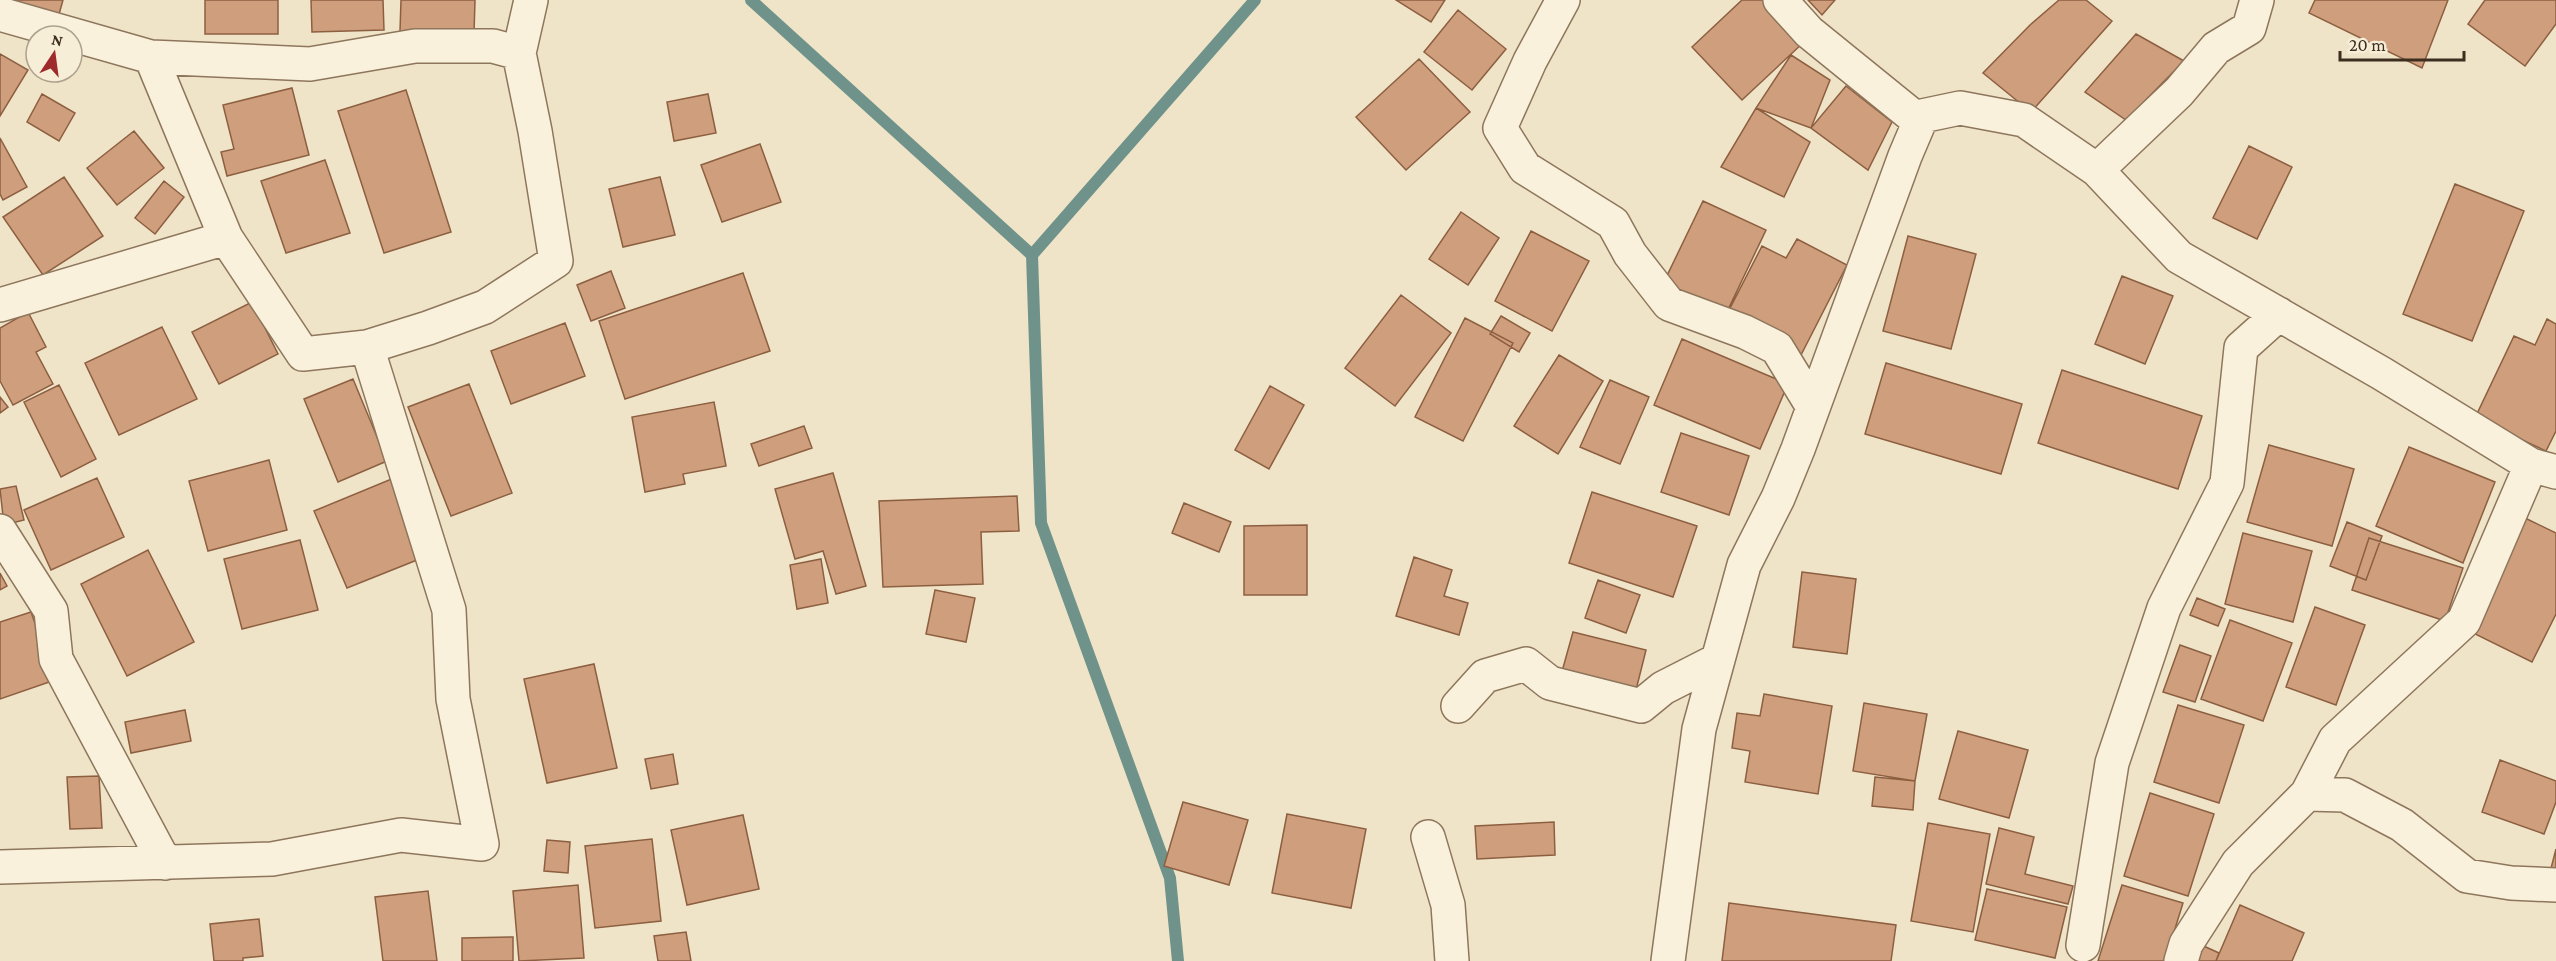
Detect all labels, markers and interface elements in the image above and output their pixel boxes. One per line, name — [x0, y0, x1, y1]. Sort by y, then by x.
north arrow — [24, 24, 84, 84]
scale bar — [2340, 24, 2464, 62]
text: N — [50, 30, 65, 49]
text: 20 m — [2349, 35, 2386, 55]

